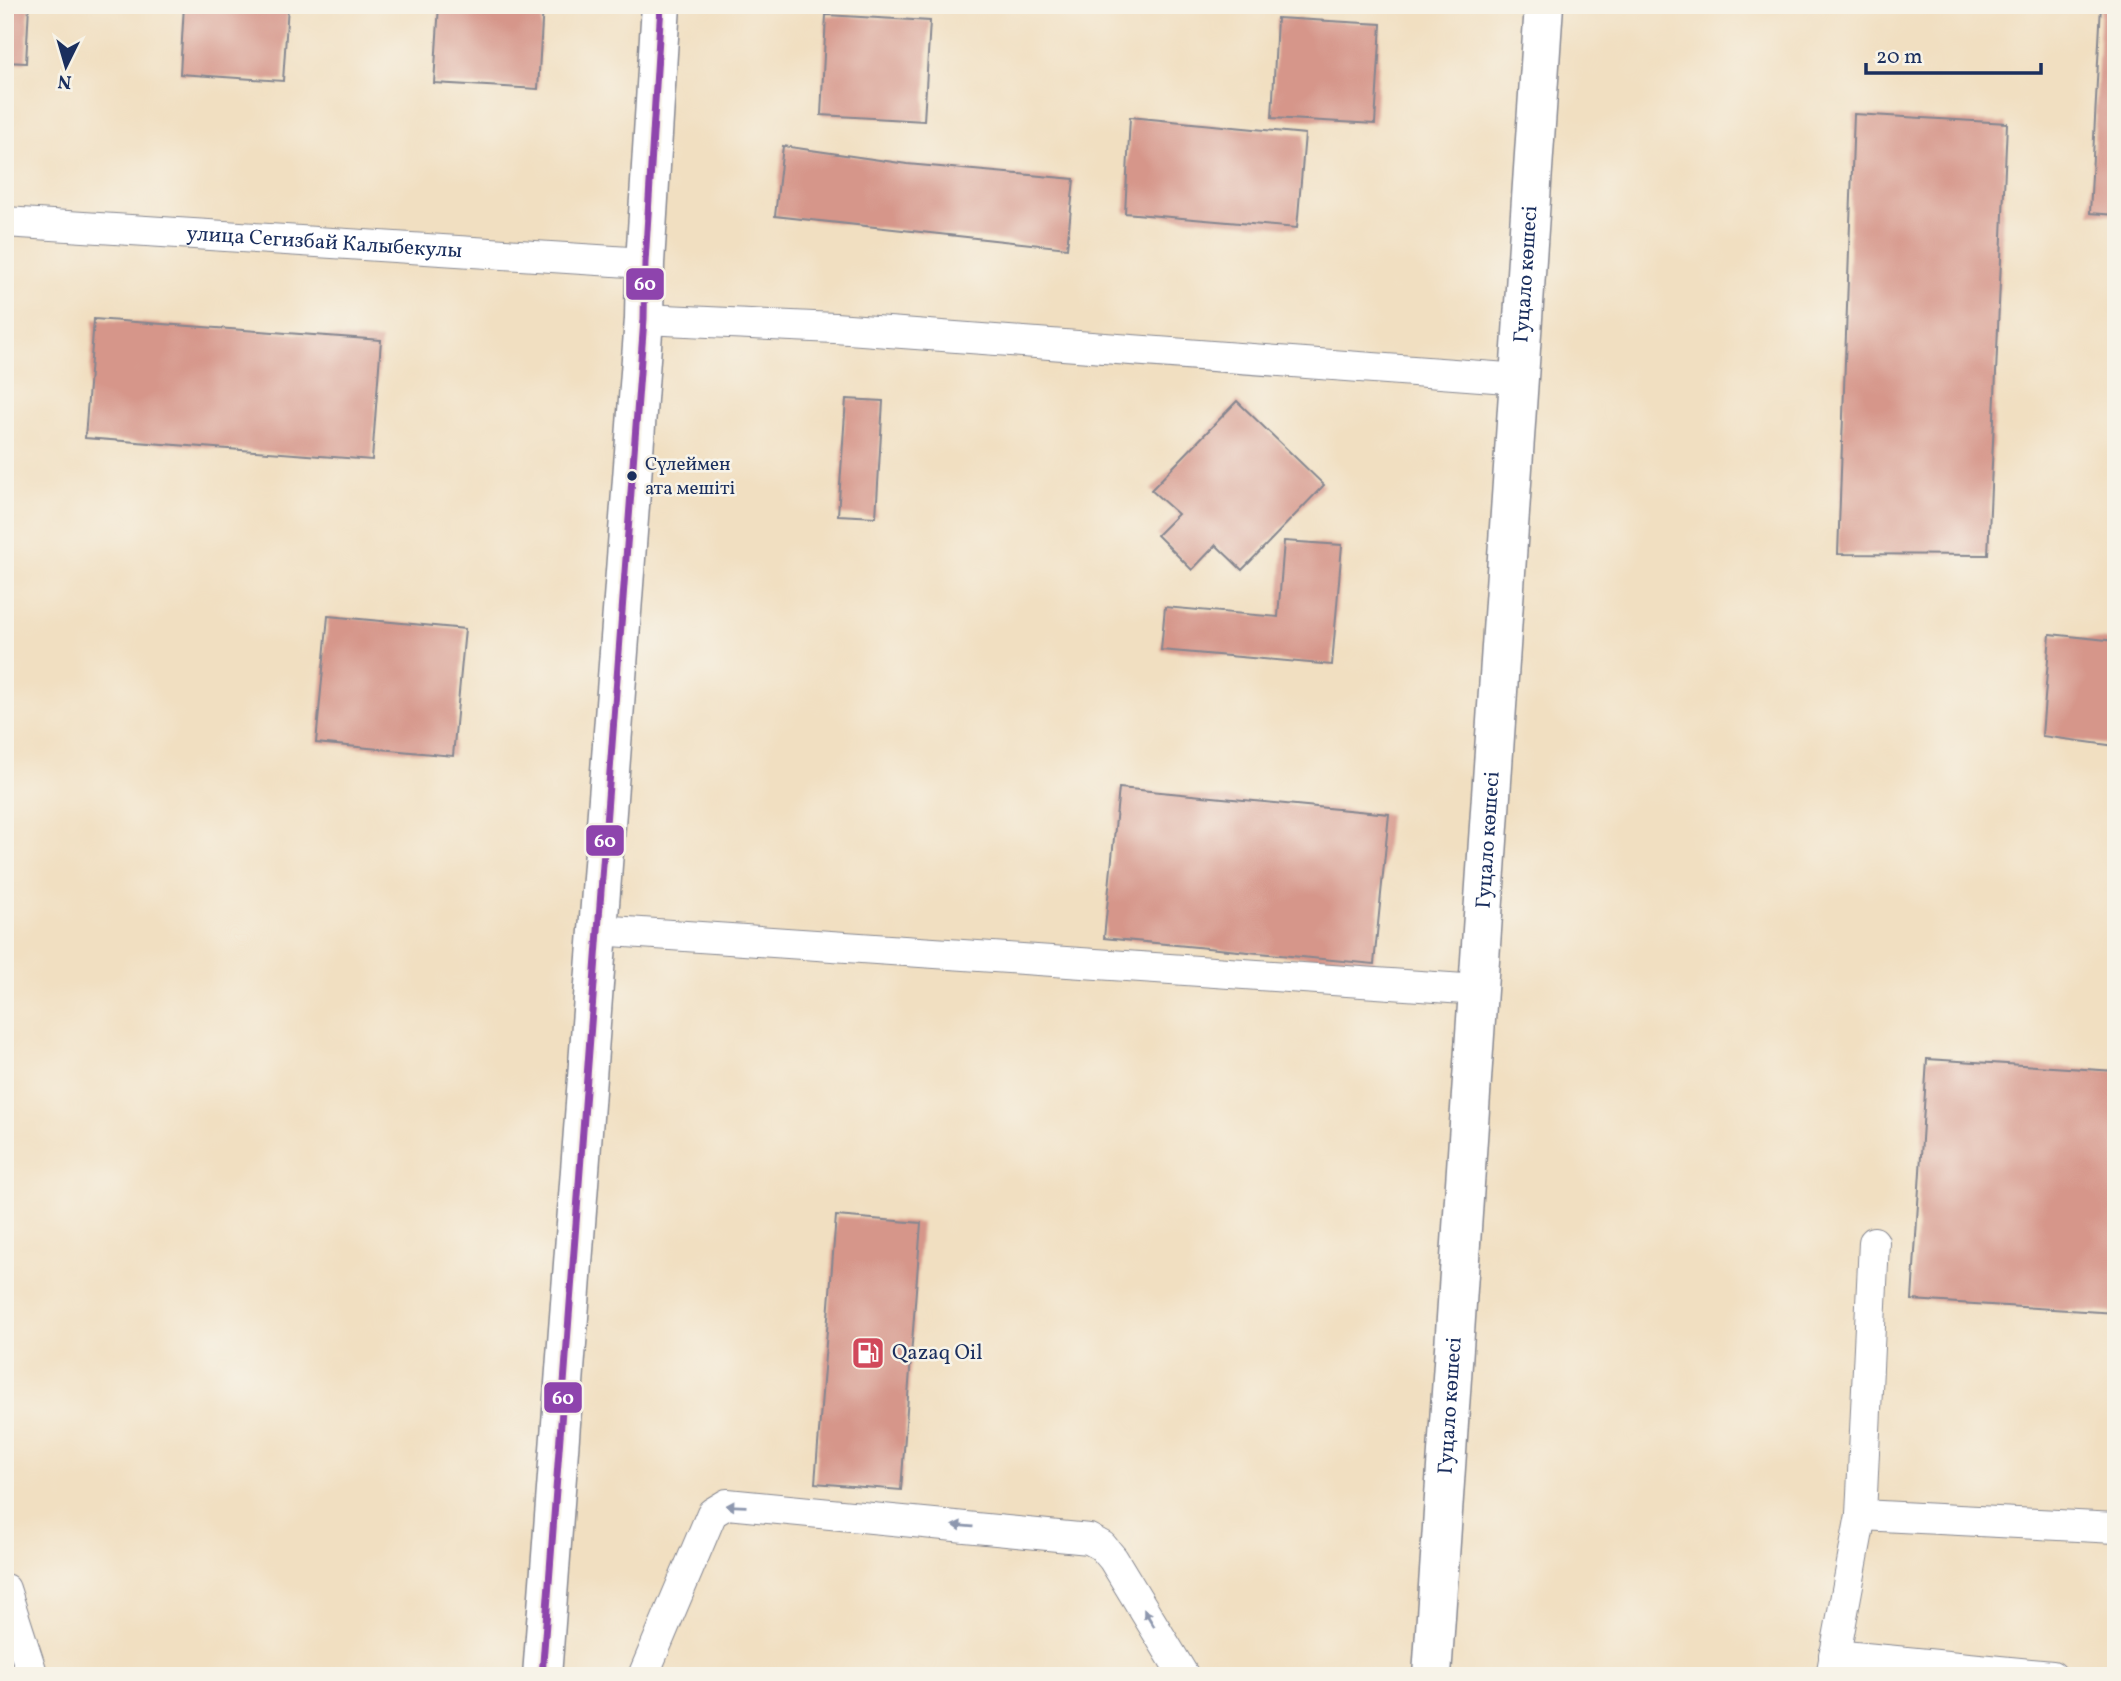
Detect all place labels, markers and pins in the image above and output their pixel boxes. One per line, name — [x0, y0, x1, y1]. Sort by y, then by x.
place label: Сүлеймен ата мешіті — [645, 452, 736, 502]
marker: Сүлеймен ата мешіті — [625, 469, 639, 483]
fuel station icon: Qazaq Oil — [849, 1334, 887, 1372]
place label: Qazaq Oil — [892, 1339, 982, 1368]

